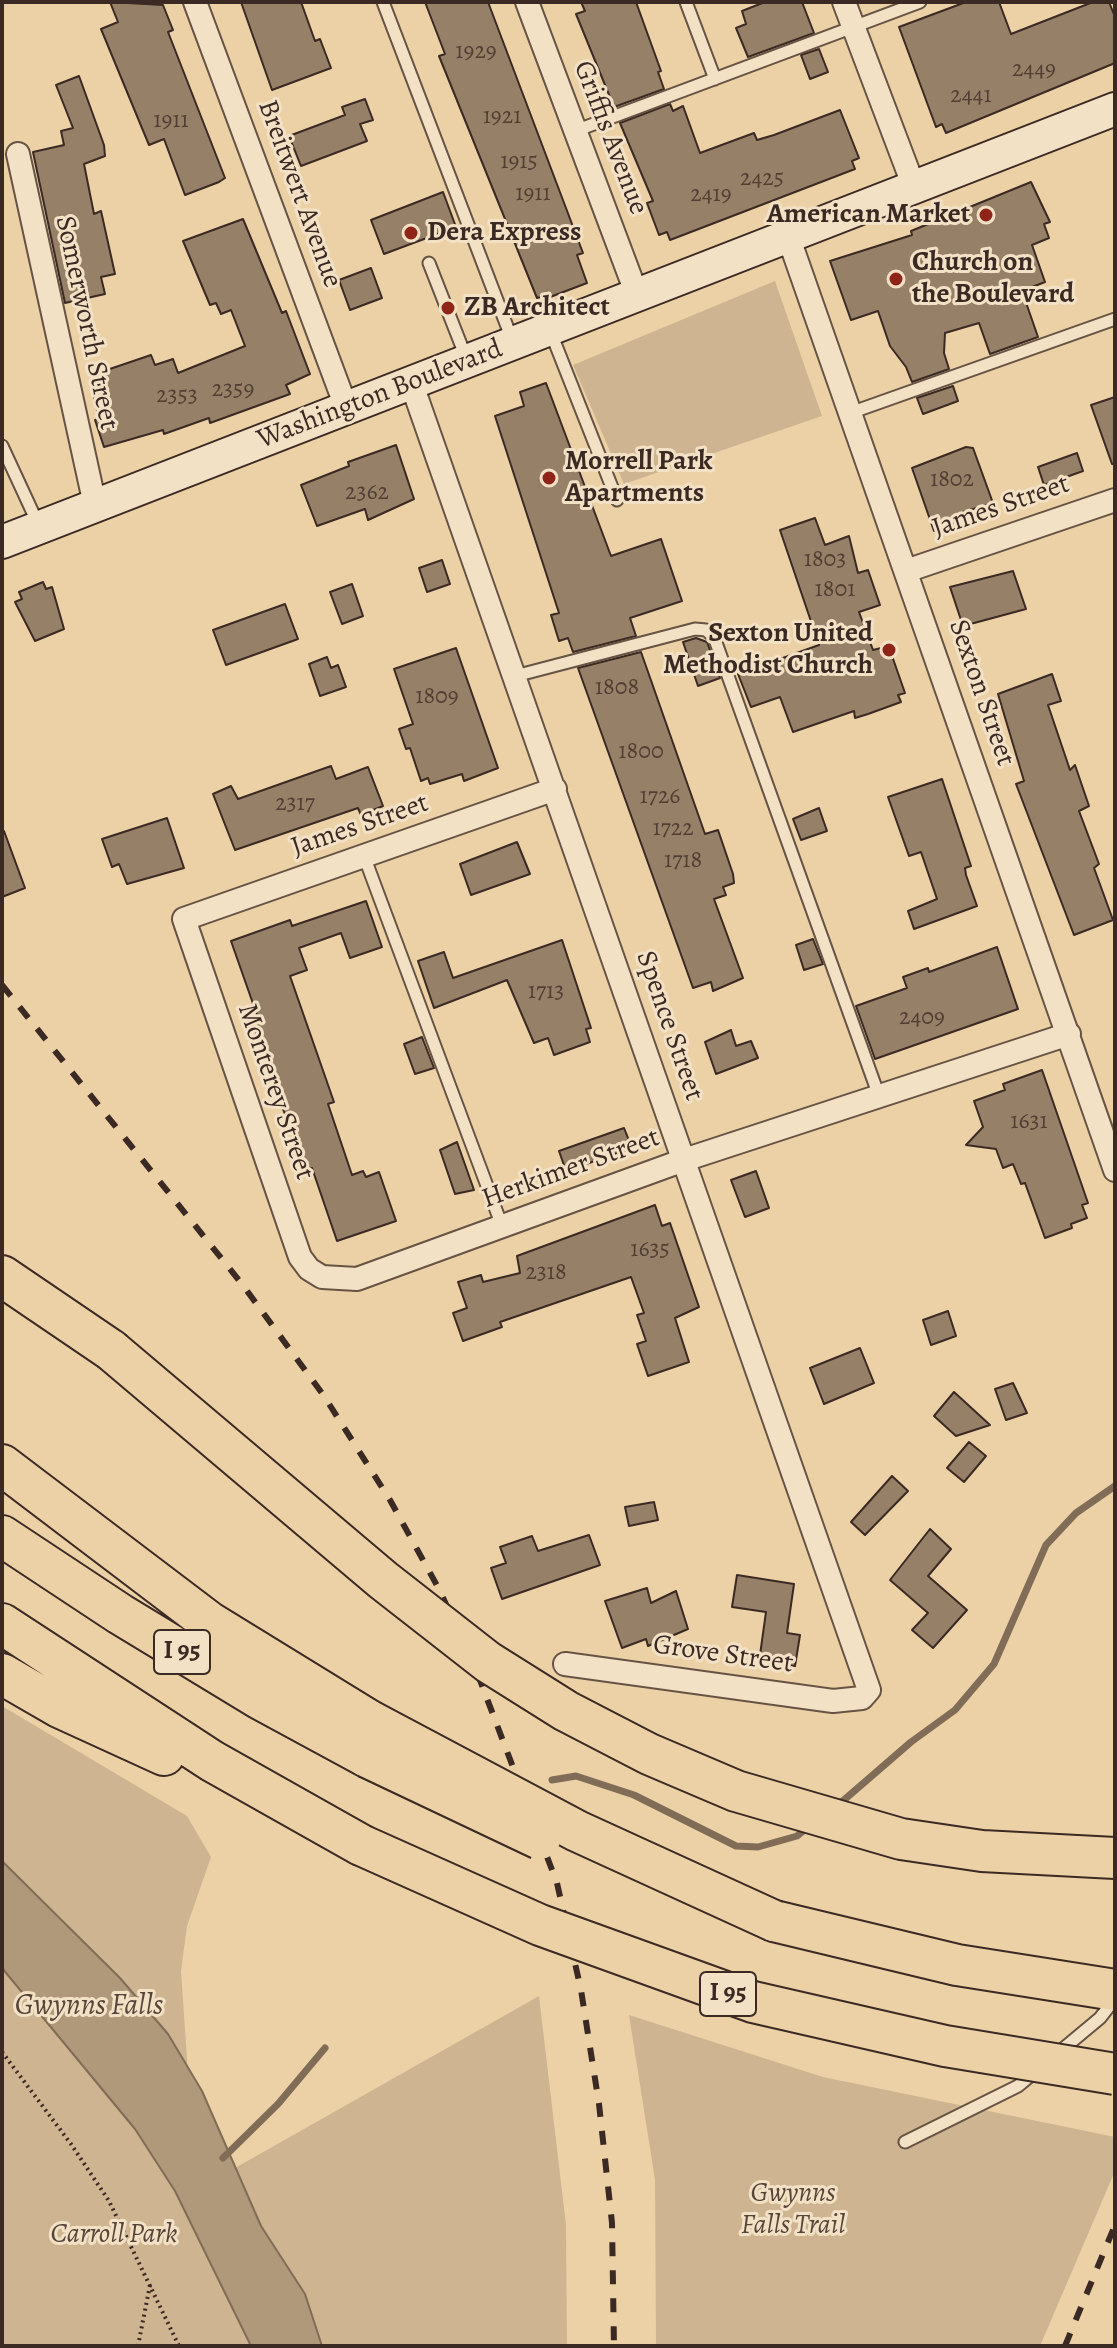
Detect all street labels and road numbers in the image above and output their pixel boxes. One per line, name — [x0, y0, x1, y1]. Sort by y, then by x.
street label: Griffis Avenue — [565, 56, 655, 220]
street label: Breitwert Avenue — [249, 96, 349, 292]
street label: Somerworth Street — [47, 213, 125, 433]
street label: Washington Boulevard — [253, 333, 507, 457]
street label: James Street — [928, 468, 1074, 546]
street label: Sexton Street — [940, 615, 1022, 771]
street label: James Street — [287, 787, 433, 865]
street label: Spence Street — [628, 947, 710, 1105]
street label: Monterey Street — [229, 999, 321, 1185]
street label: Herkimer Street — [478, 1121, 664, 1217]
street label: Grove Street — [651, 1629, 795, 1681]
road number: I 95 — [154, 1630, 210, 1674]
road number: I 95 — [700, 1972, 756, 2016]

